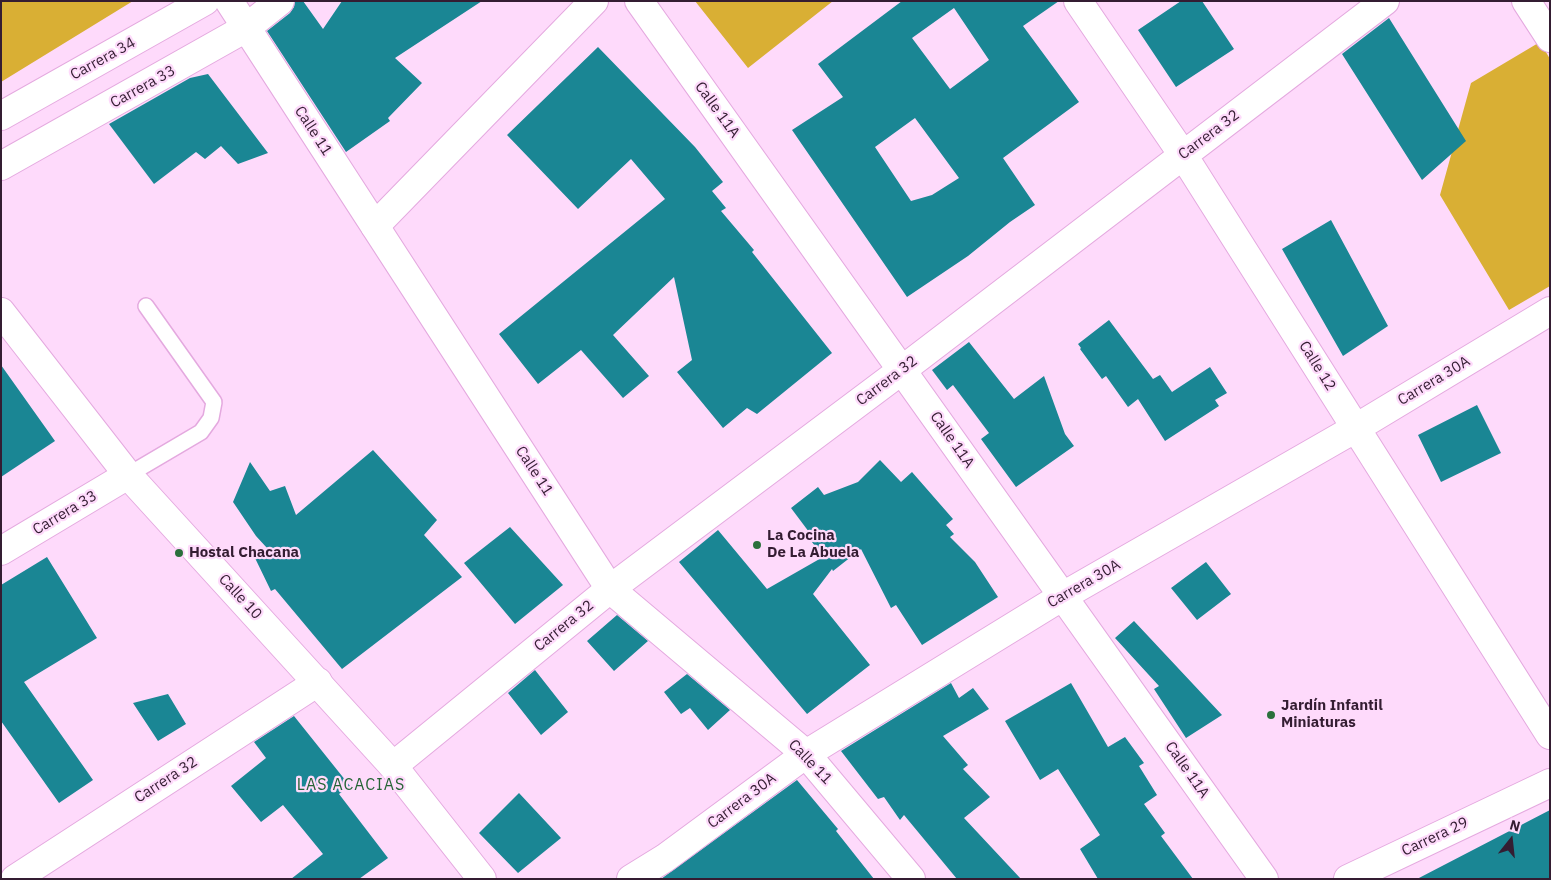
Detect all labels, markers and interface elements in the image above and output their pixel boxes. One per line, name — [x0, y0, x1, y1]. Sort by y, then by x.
street label: Carrera 34 — [67, 34, 139, 84]
street label: Carrera 33 — [107, 62, 179, 112]
street label: Calle 11A — [691, 78, 743, 142]
street label: Calle 11 — [290, 103, 336, 159]
street label: Carrera 32 — [1175, 106, 1243, 164]
street label: Calle 12 — [1295, 338, 1339, 394]
street label: Carrera 32 — [853, 352, 921, 410]
street label: Carrera 30A — [1395, 352, 1473, 410]
street label: Calle 11A — [926, 408, 978, 472]
street label: Calle 11 — [511, 443, 557, 499]
street label: Carrera 33 — [30, 487, 100, 539]
place label: La Cocina De La Abuela — [767, 527, 859, 562]
marker: La Cocina De La Abuela — [751, 539, 763, 551]
place label: Hostal Chacana — [189, 544, 299, 562]
marker: Hostal Chacana — [173, 547, 185, 559]
street label: Carrera 30A — [1044, 556, 1124, 612]
street label: Calle 10 — [215, 571, 265, 623]
street label: Carrera 32 — [531, 597, 597, 655]
place label: Jardín Infantil Miniaturas — [1281, 697, 1383, 732]
marker: Jardín Infantil Miniaturas — [1265, 709, 1277, 721]
street label: Calle 11 — [784, 736, 836, 788]
street label: Calle 11A — [1161, 738, 1213, 802]
street label: Carrera 32 — [131, 753, 201, 807]
street label: Carrera 30A — [704, 769, 780, 833]
district label: LAS ACACIAS — [295, 775, 407, 795]
street label: Carrera 29 — [1399, 814, 1471, 860]
north arrow — [1486, 815, 1536, 865]
text: N — [1508, 816, 1522, 836]

